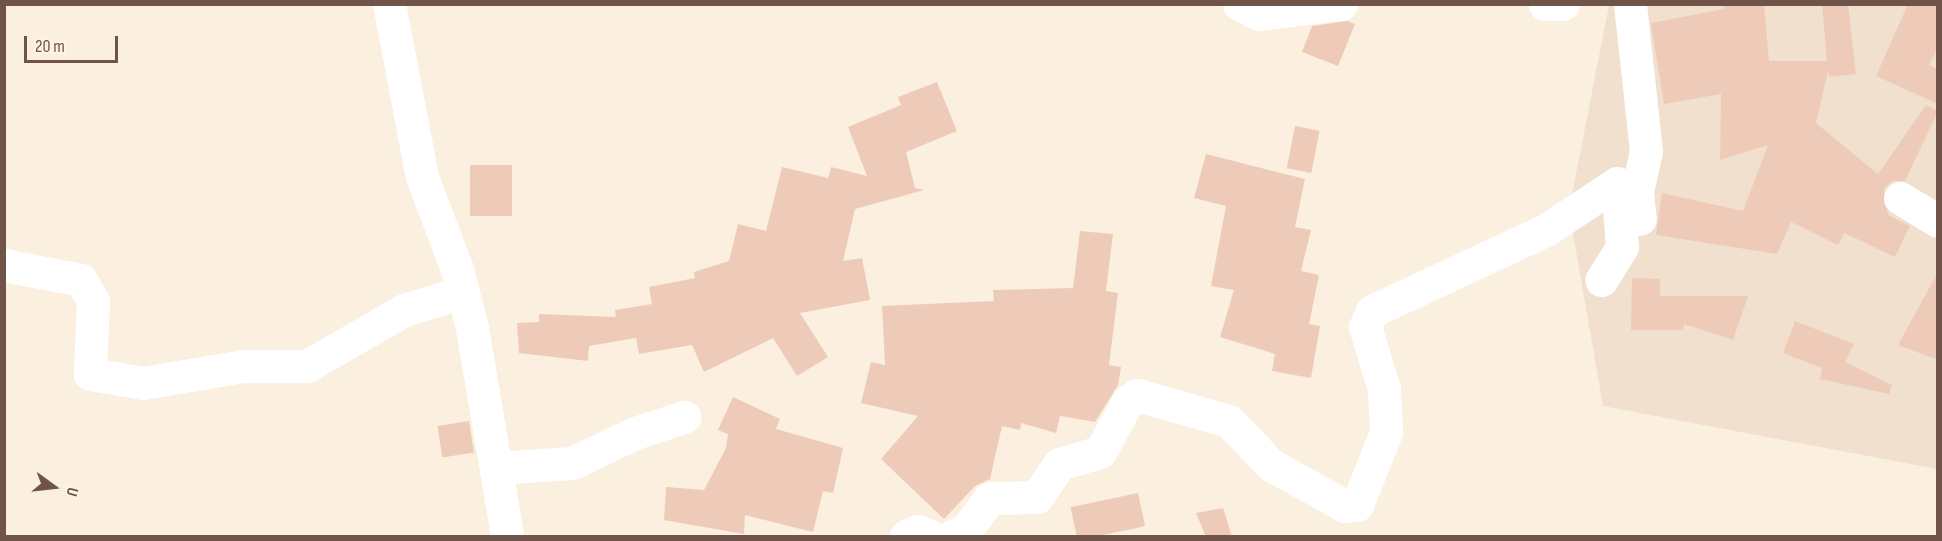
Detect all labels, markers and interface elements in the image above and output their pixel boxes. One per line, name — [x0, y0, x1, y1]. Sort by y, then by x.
scale bar — [27, 24, 122, 62]
text: 20 m — [35, 36, 65, 57]
north arrow — [24, 457, 84, 517]
text: U — [62, 485, 82, 498]

